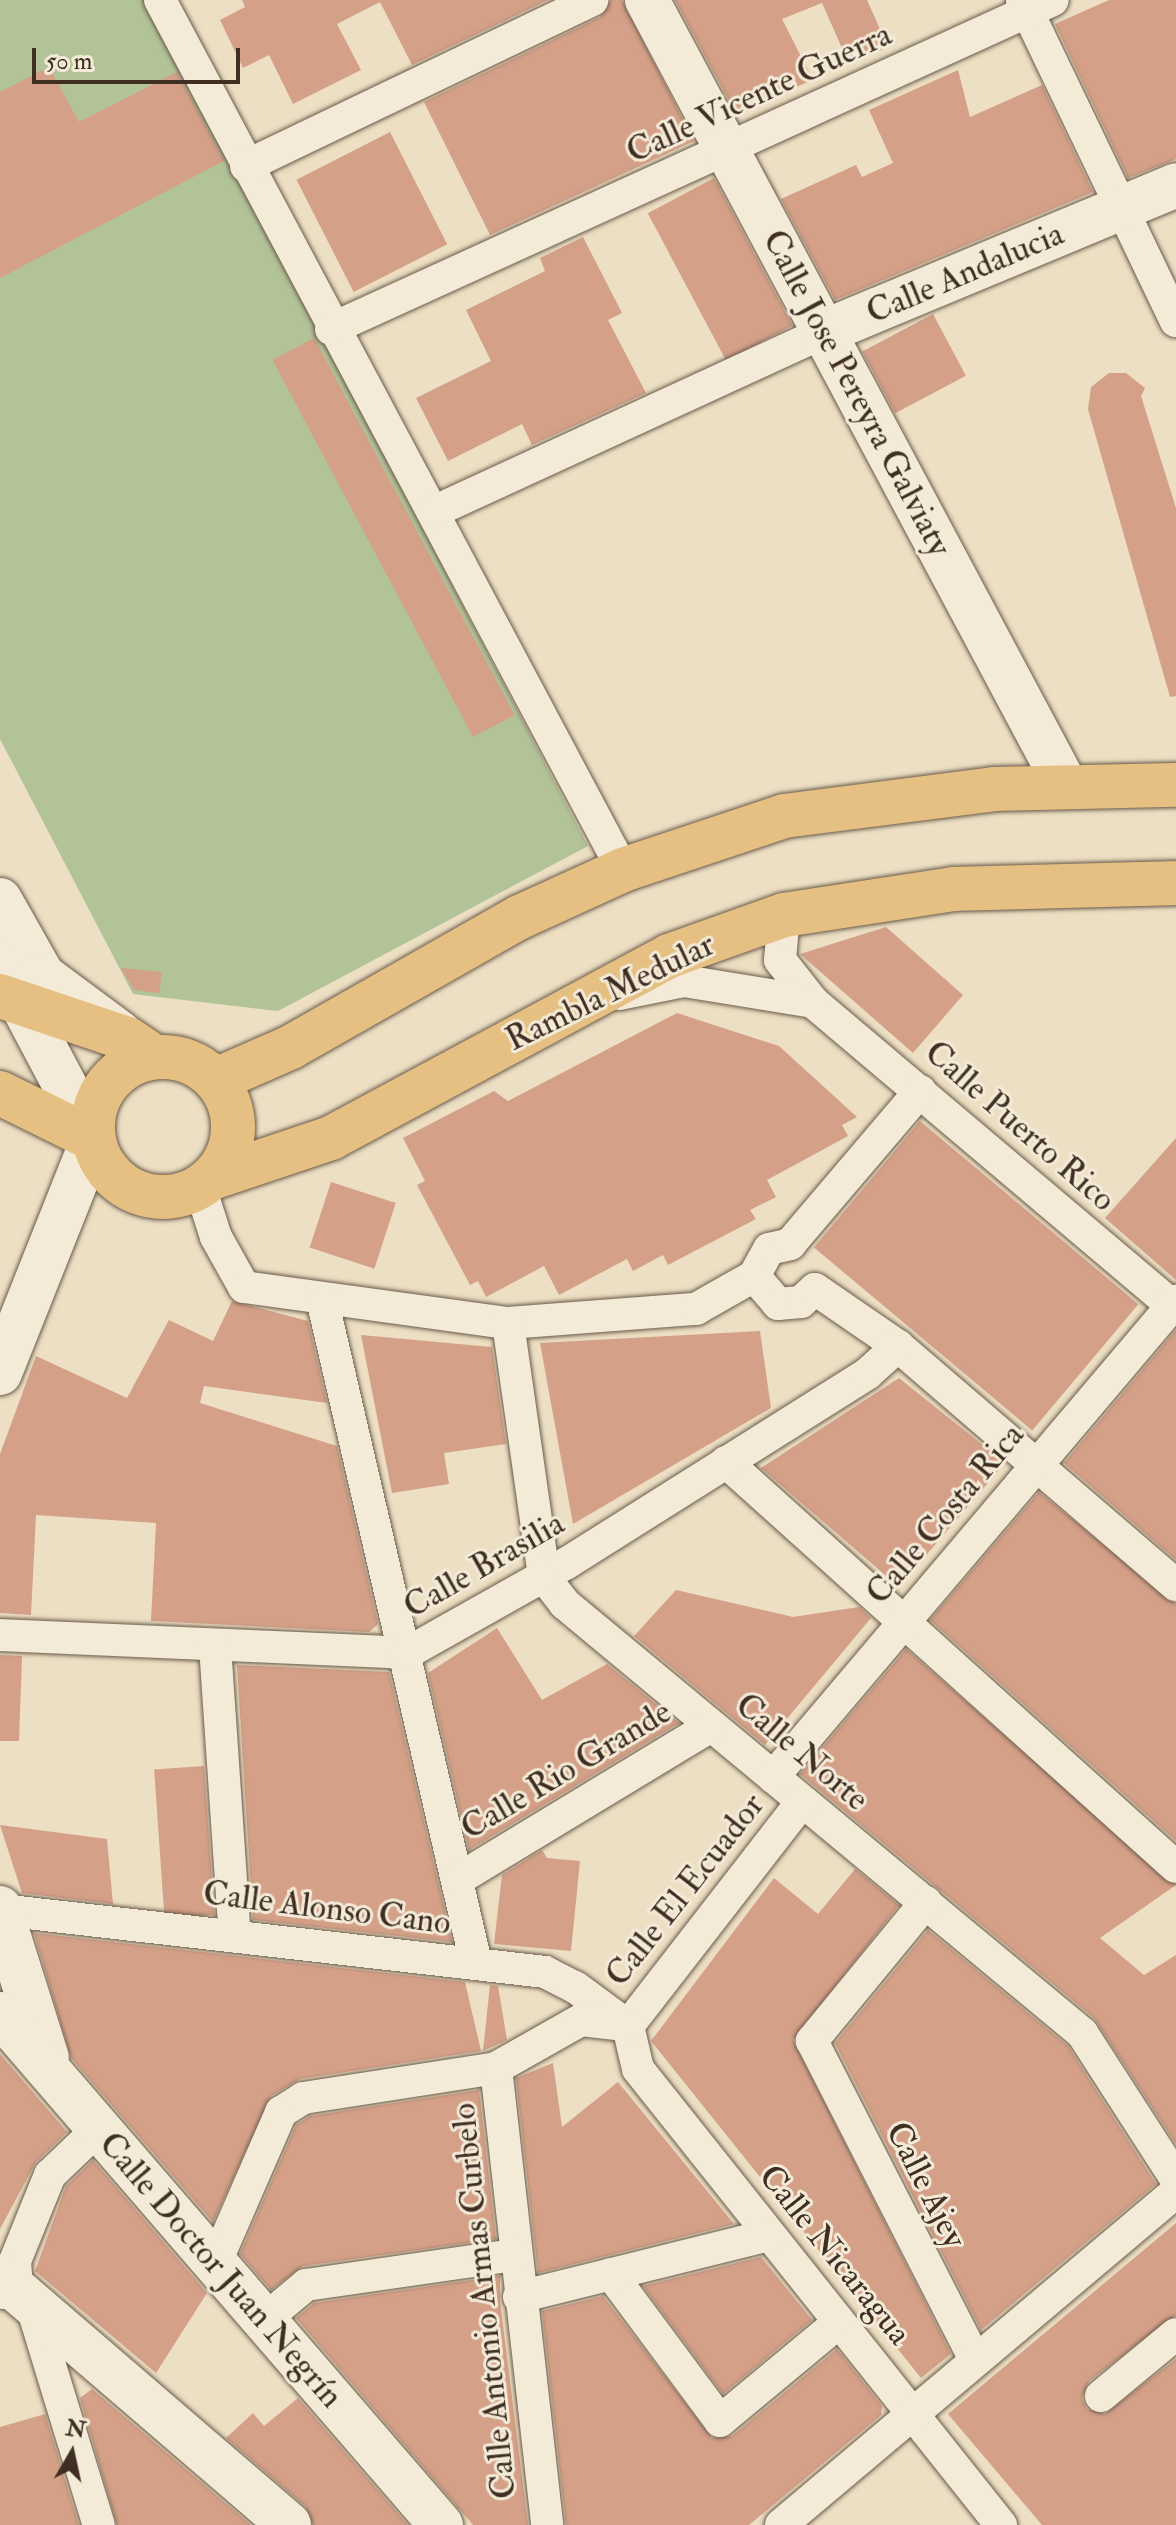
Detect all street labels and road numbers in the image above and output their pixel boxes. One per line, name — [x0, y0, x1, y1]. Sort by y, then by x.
street label: Calle Vicente Guerra — [620, 14, 898, 172]
street label: Calle Andalucia — [860, 213, 1070, 333]
street label: Calle Jose Pereyra Galviaty — [754, 223, 960, 563]
street label: Rambla Medular — [499, 924, 721, 1060]
street label: Calle Puerto Rico — [916, 1032, 1124, 1220]
street label: Calle Costa Rica — [858, 1415, 1032, 1613]
street label: Calle Brasilia — [396, 1503, 572, 1627]
street label: Calle Norte — [727, 1685, 877, 1819]
street label: Calle Rio Grande — [454, 1691, 678, 1849]
street label: Calle El Ecuador — [597, 1786, 773, 1994]
street label: Calle Alonso Cano — [201, 1873, 453, 1943]
street label: Calle Antonio Armas Curbelo — [443, 2101, 525, 2501]
street label: Calle Ajey — [877, 2115, 975, 2255]
street label: Calle Doctor Juan Negrín — [90, 2124, 352, 2416]
street label: Calle Nicaragua — [750, 2157, 920, 2353]

